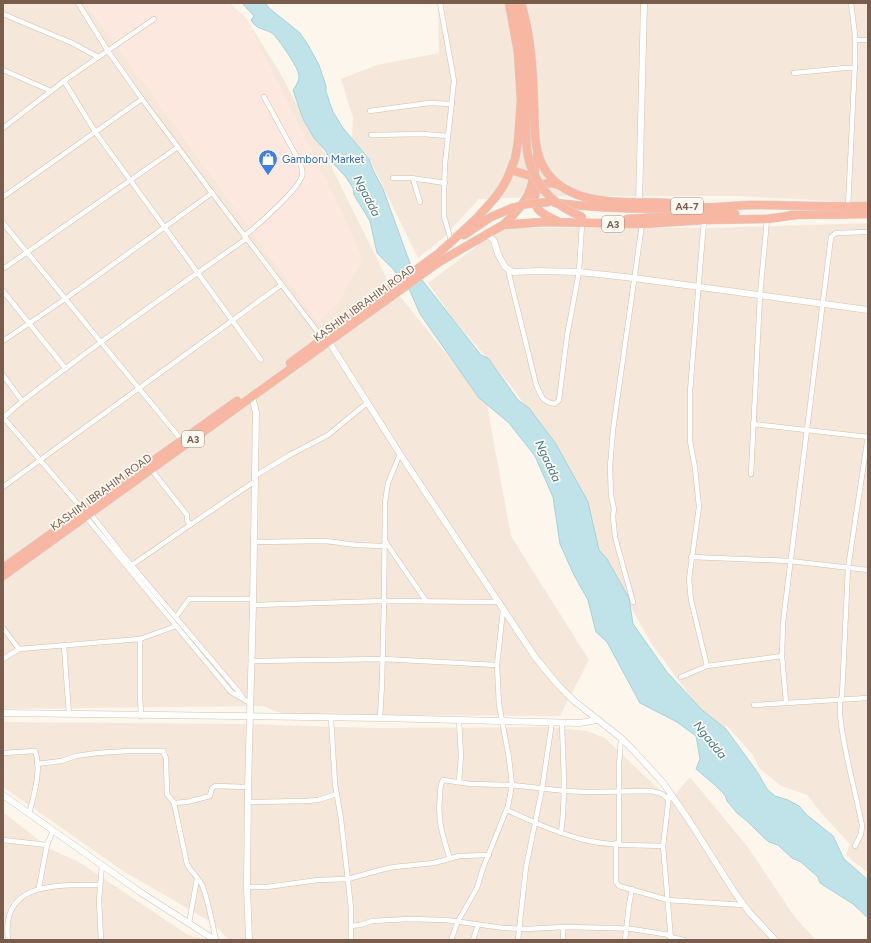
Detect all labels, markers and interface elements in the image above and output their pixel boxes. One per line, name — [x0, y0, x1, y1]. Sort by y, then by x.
shop icon: Gamboru Market — [257, 148, 279, 176]
place label: Gamboru Market — [282, 153, 365, 166]
water label: Ngadda — [351, 173, 383, 219]
road number: A4-7 — [671, 198, 703, 214]
road number: A3 — [602, 216, 624, 232]
street label: KASHIM IBRAHIM ROAD — [311, 262, 418, 344]
road number: A3 — [182, 431, 204, 447]
water label: Ngadda — [532, 438, 564, 484]
street label: KASHIM IBRAHIM ROAD — [48, 451, 155, 533]
water label: Ngadda — [691, 718, 729, 762]

